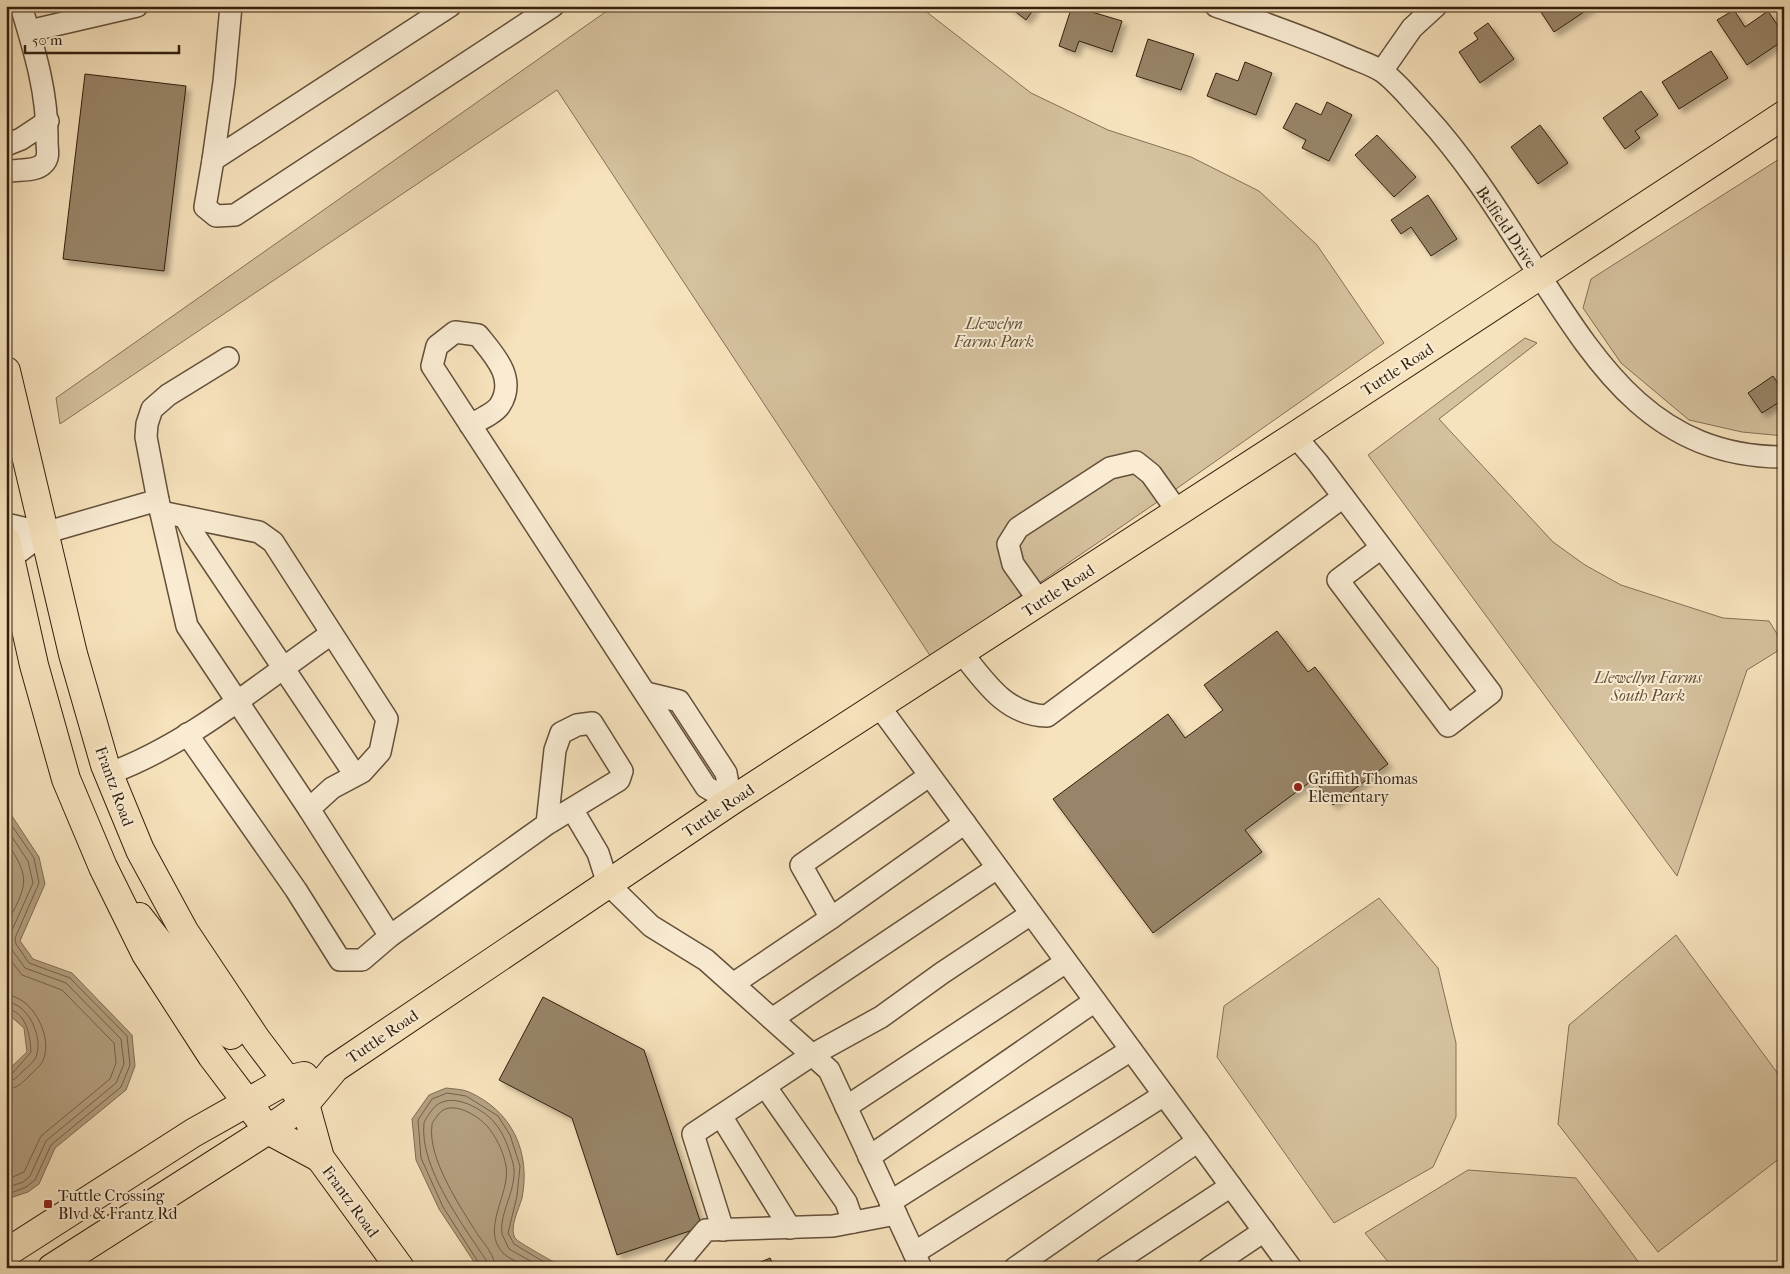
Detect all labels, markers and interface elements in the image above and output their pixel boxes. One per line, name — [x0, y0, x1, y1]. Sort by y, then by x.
scale bar — [25, 22, 179, 54]
text: 50 m — [32, 31, 63, 49]
street label: Belfield Drive — [1472, 183, 1541, 272]
park label: Llewelyn Farms Park — [953, 314, 1034, 351]
street label: Tuttle Road — [1358, 339, 1437, 400]
street label: Tuttle Road — [1019, 560, 1098, 621]
park label: Llewellyn Farms South Park — [1593, 668, 1703, 705]
street label: Frantz Road — [91, 744, 138, 829]
place label: Griffith Thomas Elementary — [1308, 769, 1418, 806]
street label: Tuttle Road — [679, 779, 758, 841]
marker: Griffith Thomas Elementary — [1292, 781, 1304, 793]
street label: Tuttle Road — [343, 1005, 422, 1067]
street label: Frantz Road — [318, 1162, 383, 1241]
place label: Tuttle Crossing Blvd & Frantz Rd — [58, 1186, 178, 1223]
marker: Tuttle Crossing Blvd & Frantz Rd — [42, 1198, 54, 1210]

